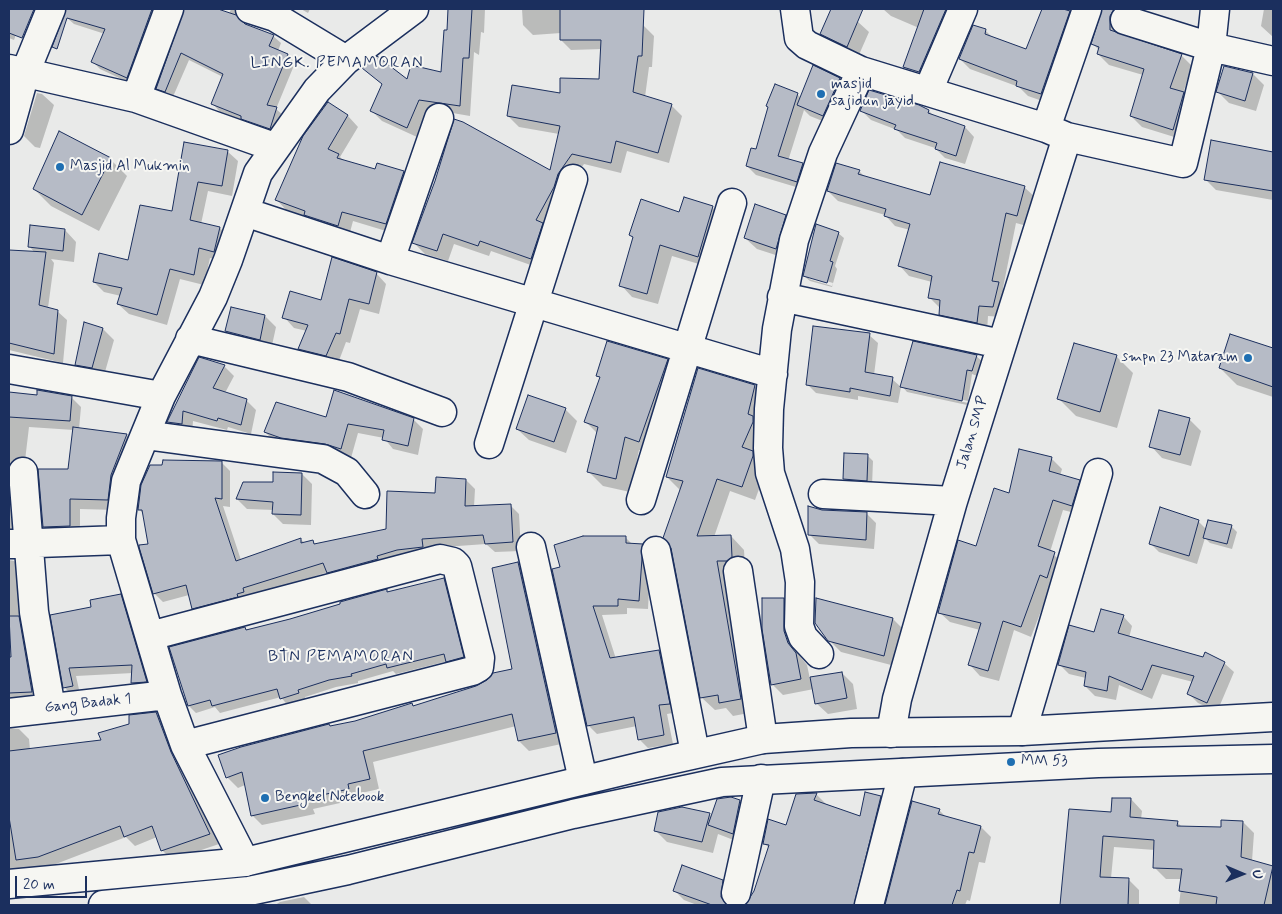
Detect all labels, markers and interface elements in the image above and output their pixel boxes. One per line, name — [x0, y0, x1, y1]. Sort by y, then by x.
district label: LINGK. PEMAMORAN — [249, 54, 425, 74]
place label: masjid sajidun jayid — [831, 76, 914, 111]
marker: masjid sajidun jayid — [815, 88, 827, 100]
place label: Masjid Al Mukmin — [70, 158, 189, 176]
marker: Masjid Al Mukmin — [54, 161, 66, 173]
place label: smpn 23 Mataram — [1121, 349, 1238, 367]
marker: smpn 23 Mataram — [1242, 352, 1254, 364]
street label: Jalan SMP — [953, 394, 993, 472]
district label: BTN PEMAMORAN — [266, 648, 416, 668]
street label: Gang Badak 1 — [44, 690, 132, 718]
place label: MM 53 — [1021, 753, 1068, 771]
marker: MM 53 — [1005, 756, 1017, 768]
place label: Bengkel Notebook — [275, 789, 384, 807]
marker: Bengkel Notebook — [259, 792, 271, 804]
north arrow — [1217, 849, 1267, 899]
scale bar — [18, 866, 90, 898]
text: U — [1248, 870, 1266, 879]
text: 20 m — [23, 875, 55, 895]

